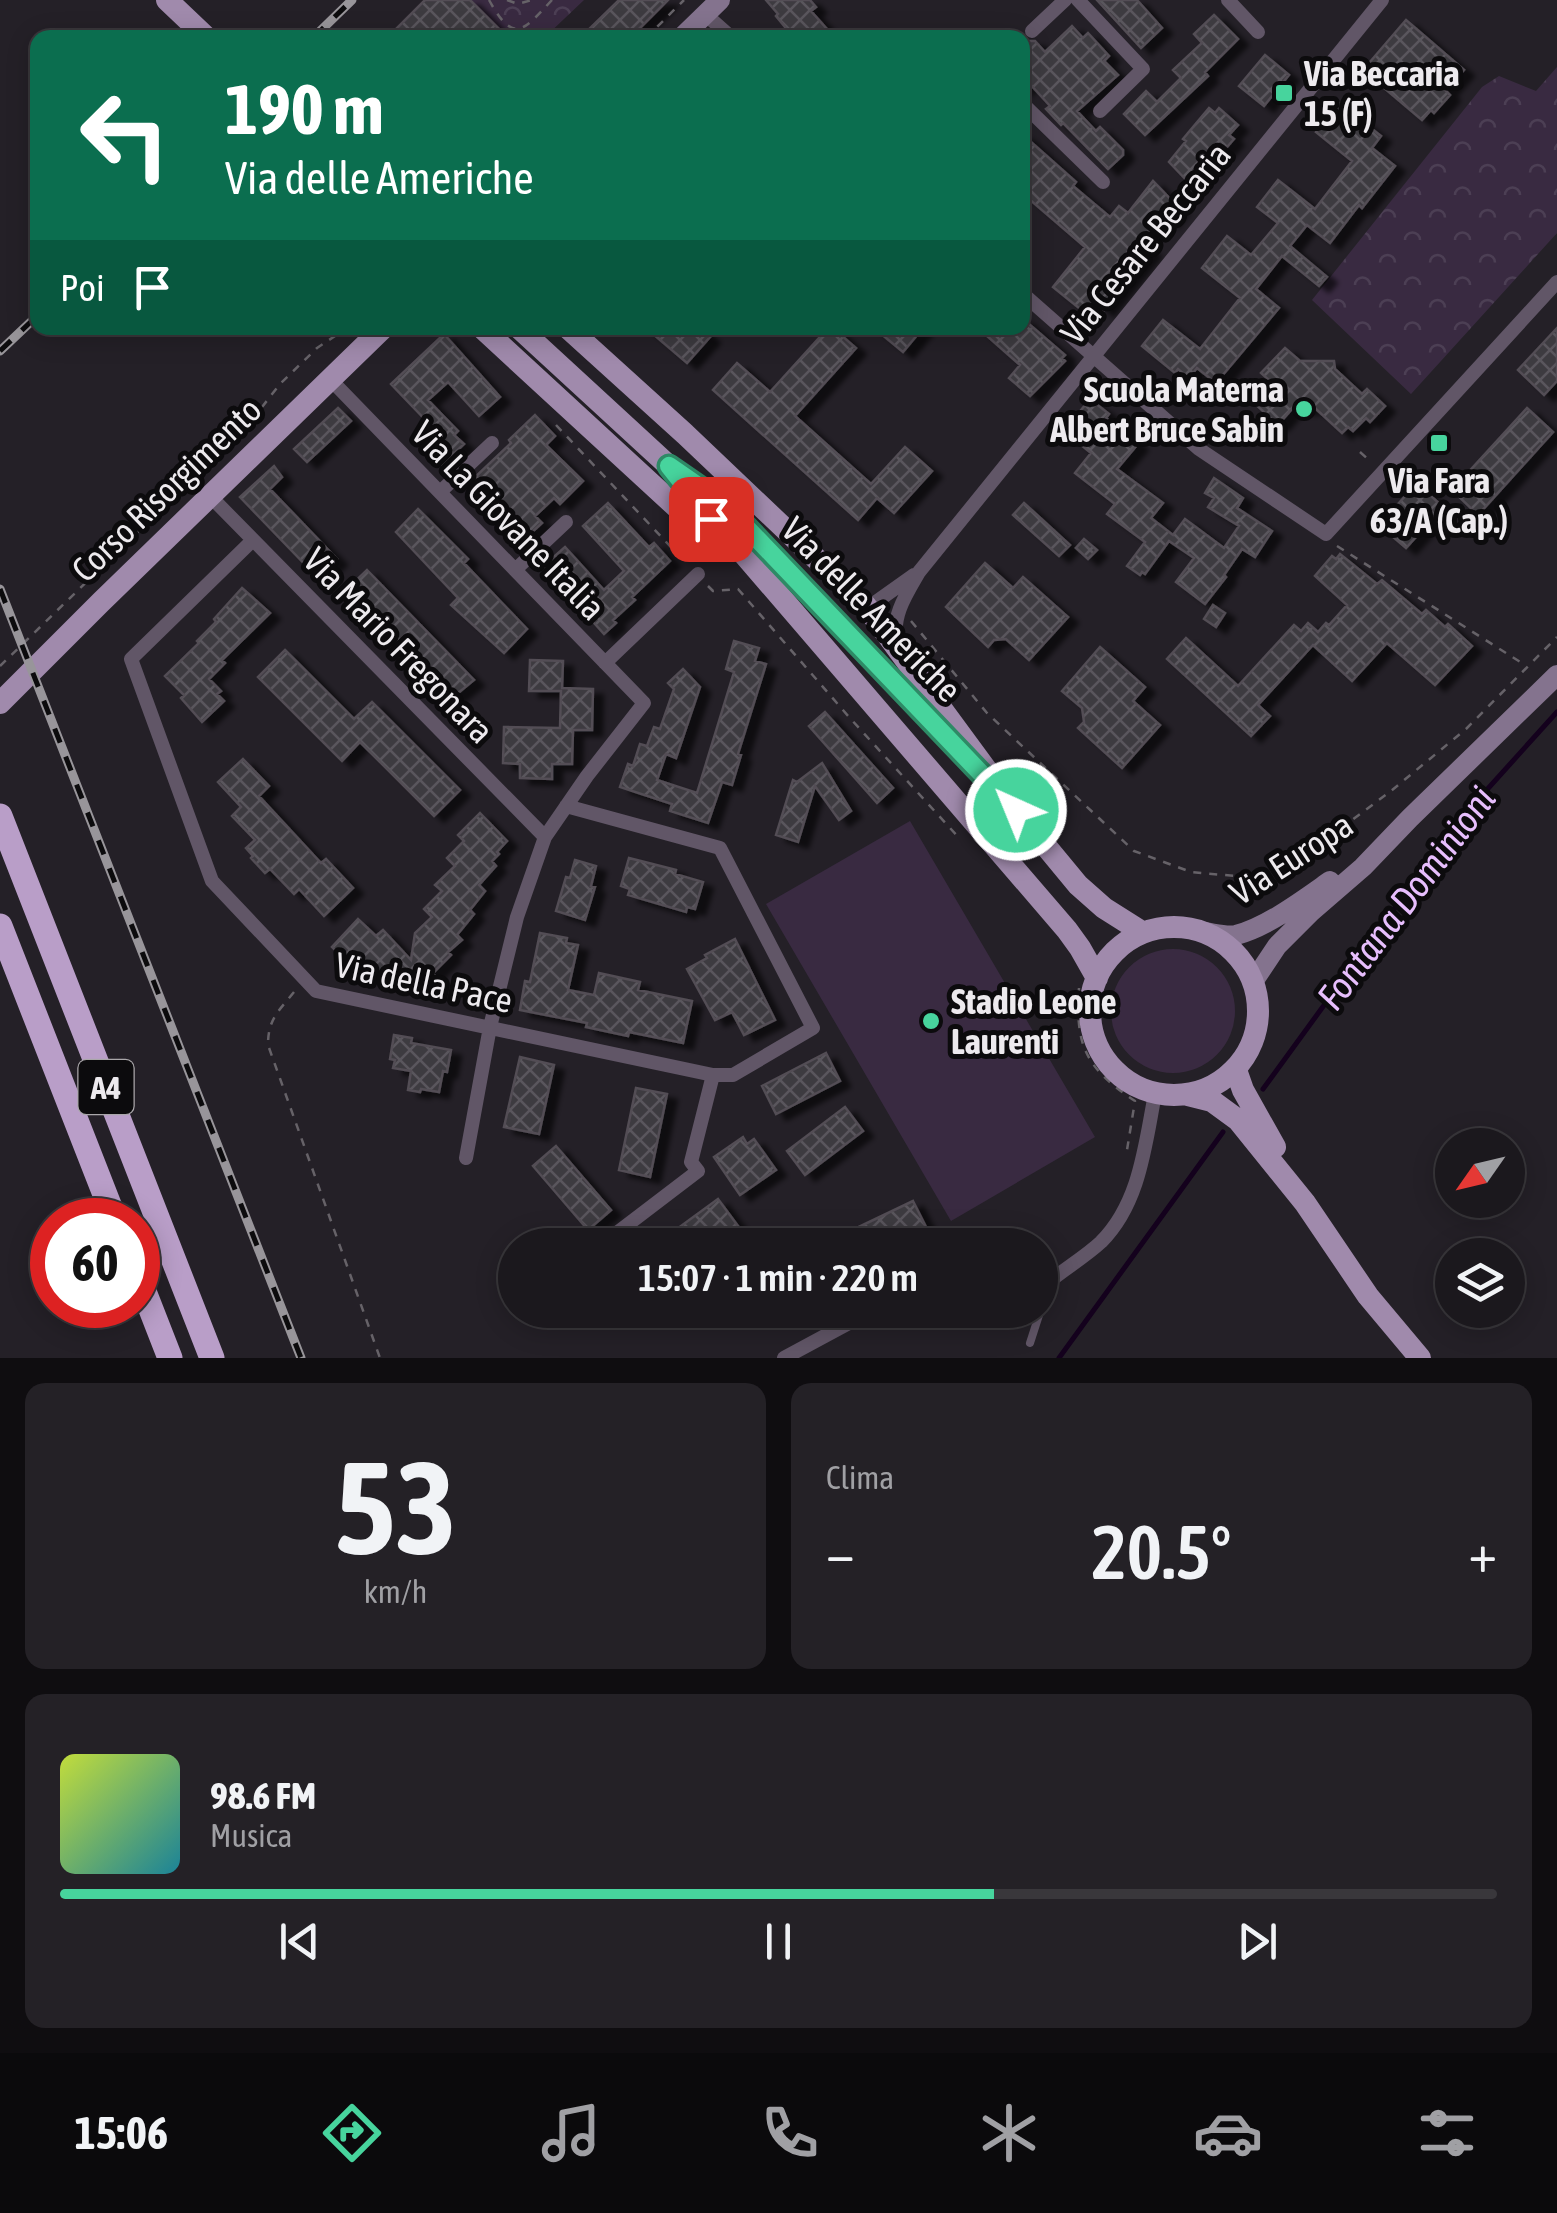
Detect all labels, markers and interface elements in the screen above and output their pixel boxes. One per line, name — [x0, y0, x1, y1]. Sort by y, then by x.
place label: Via Beccaria 15 (F) — [1303, 53, 1459, 133]
text: 190 m — [225, 69, 384, 149]
icon: left — [60, 70, 190, 200]
marker: Via Beccaria 15 (F) — [1273, 82, 1295, 104]
street label: Via Cesare Beccaria — [1052, 135, 1238, 351]
text: Via delle Americhe — [225, 152, 534, 204]
icon: arrive — [125, 260, 180, 315]
text: Poi — [60, 266, 105, 309]
place label: Scuola Materna Albert Bruce Sabin — [1049, 369, 1284, 449]
street label: Corso Risorgimento — [63, 389, 269, 589]
marker: Scuola Materna Albert Bruce Sabin — [1293, 398, 1315, 420]
street label: Via La Giovane Italia — [404, 412, 614, 628]
marker: Via Fara 63/A (Cap.) — [1428, 432, 1450, 454]
place label: Via Fara 63/A (Cap.) — [1370, 460, 1508, 540]
pin — [669, 477, 754, 562]
icon: arrive — [684, 492, 739, 547]
street label: Via delle Americhe — [774, 509, 970, 709]
street label: Via Mario Fregonara — [296, 539, 502, 751]
position arrow — [964, 758, 1068, 862]
water label: Fontana Dominioni — [1308, 778, 1504, 1018]
street label: Via Europa — [1222, 804, 1360, 912]
street label: Via della Pace — [332, 944, 516, 1020]
place label: Stadio Leone Laurenti — [951, 981, 1117, 1061]
marker: Stadio Leone Laurenti — [920, 1010, 942, 1032]
road number: A4 — [78, 1060, 134, 1114]
north arrow — [1435, 1128, 1525, 1218]
map controls — [1435, 1128, 1525, 1328]
speed limit sign: 60 — [30, 1198, 160, 1328]
button: layers — [1435, 1238, 1525, 1328]
text: 15:07 · 1 min · 220 m — [638, 1256, 918, 1299]
text: 53 — [334, 1433, 457, 1582]
text: Clima — [826, 1459, 894, 1496]
text: 20.5° — [1092, 1509, 1231, 1595]
text: − — [826, 1521, 855, 1584]
text: + — [1468, 1521, 1497, 1584]
text: km/h — [364, 1573, 427, 1610]
text: 98.6 FM — [210, 1774, 316, 1817]
text: Musica — [210, 1817, 292, 1854]
icon: previous — [272, 1914, 327, 1969]
icon: pause — [751, 1914, 806, 1969]
icon: next — [1230, 1914, 1285, 1969]
icon: directions — [317, 2098, 387, 2168]
icon: music — [536, 2098, 606, 2168]
icon: phone — [755, 2098, 825, 2168]
icon: climate — [974, 2098, 1044, 2168]
icon: car — [1193, 2098, 1263, 2168]
icon: filters — [1412, 2098, 1482, 2168]
text: 15:06 — [75, 2107, 168, 2159]

